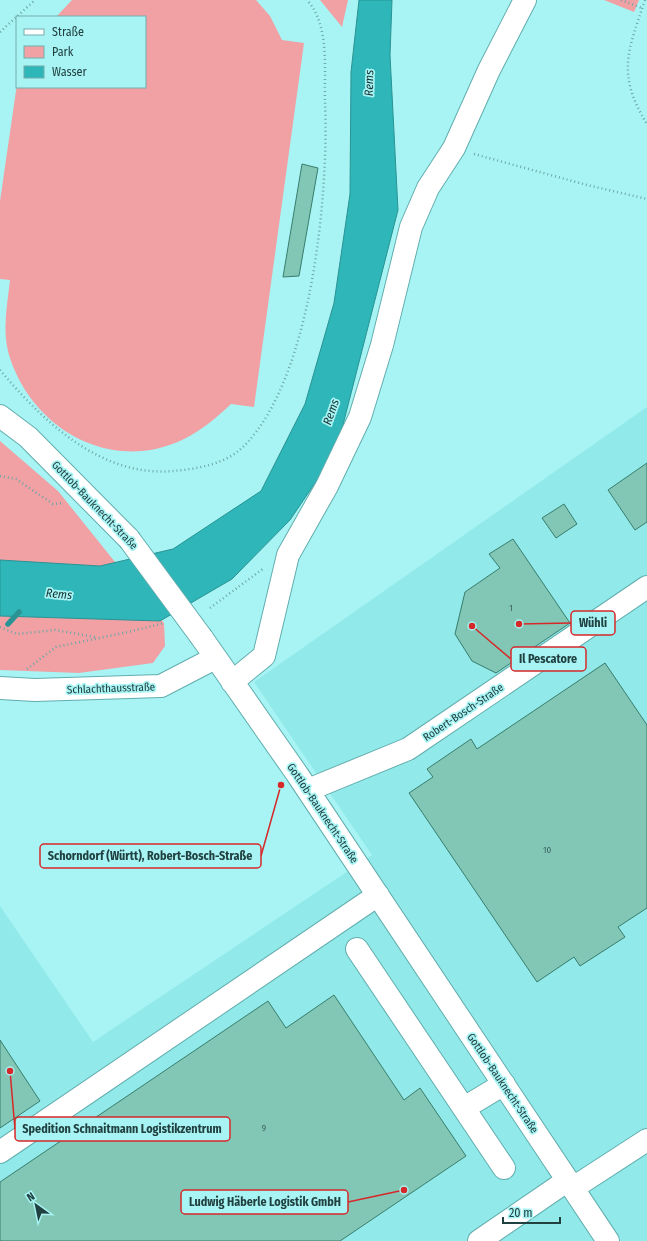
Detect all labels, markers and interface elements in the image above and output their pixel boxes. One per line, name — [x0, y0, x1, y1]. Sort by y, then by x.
legend — [16, 16, 146, 88]
text: Straße — [52, 25, 84, 39]
text: Park — [52, 45, 74, 59]
text: Wasser — [52, 65, 87, 79]
water label: Rems — [362, 70, 376, 96]
water label: Rems — [320, 397, 342, 427]
street label: Gottlob-Bauknecht-Straße — [49, 458, 140, 552]
water label: Rems — [45, 586, 73, 602]
house number: 1 — [509, 603, 513, 613]
callout: Wühli — [571, 611, 615, 635]
text: Wühli — [579, 616, 607, 630]
callout: Il Pescatore — [511, 647, 586, 671]
text: Il Pescatore — [519, 652, 577, 666]
street label: Schlachthausstraße — [67, 680, 155, 697]
street label: Robert-Bosch-Straße — [421, 681, 506, 744]
street label: Gottlob-Bauknecht-Straße — [284, 761, 361, 866]
callout: Schorndorf (Württ), Robert-Bosch-Straße — [40, 844, 261, 868]
house number: 10 — [543, 845, 551, 855]
text: Schorndorf (Württ), Robert-Bosch-Straße — [48, 849, 252, 863]
street label: Gottlob-Bauknecht-Straße — [464, 1031, 541, 1136]
callout: Spedition Schnaitmann Logistikzentrum — [15, 1117, 230, 1141]
text: Spedition Schnaitmann Logistikzentrum — [22, 1122, 222, 1136]
house number: 9 — [262, 1123, 266, 1133]
north arrow — [16, 1185, 56, 1225]
text: N — [25, 1190, 37, 1204]
callout: Ludwig Häberle Logistik GmbH — [181, 1190, 348, 1214]
text: Ludwig Häberle Logistik GmbH — [189, 1195, 341, 1209]
scale bar — [503, 1199, 560, 1225]
text: 20 m — [509, 1206, 533, 1220]

